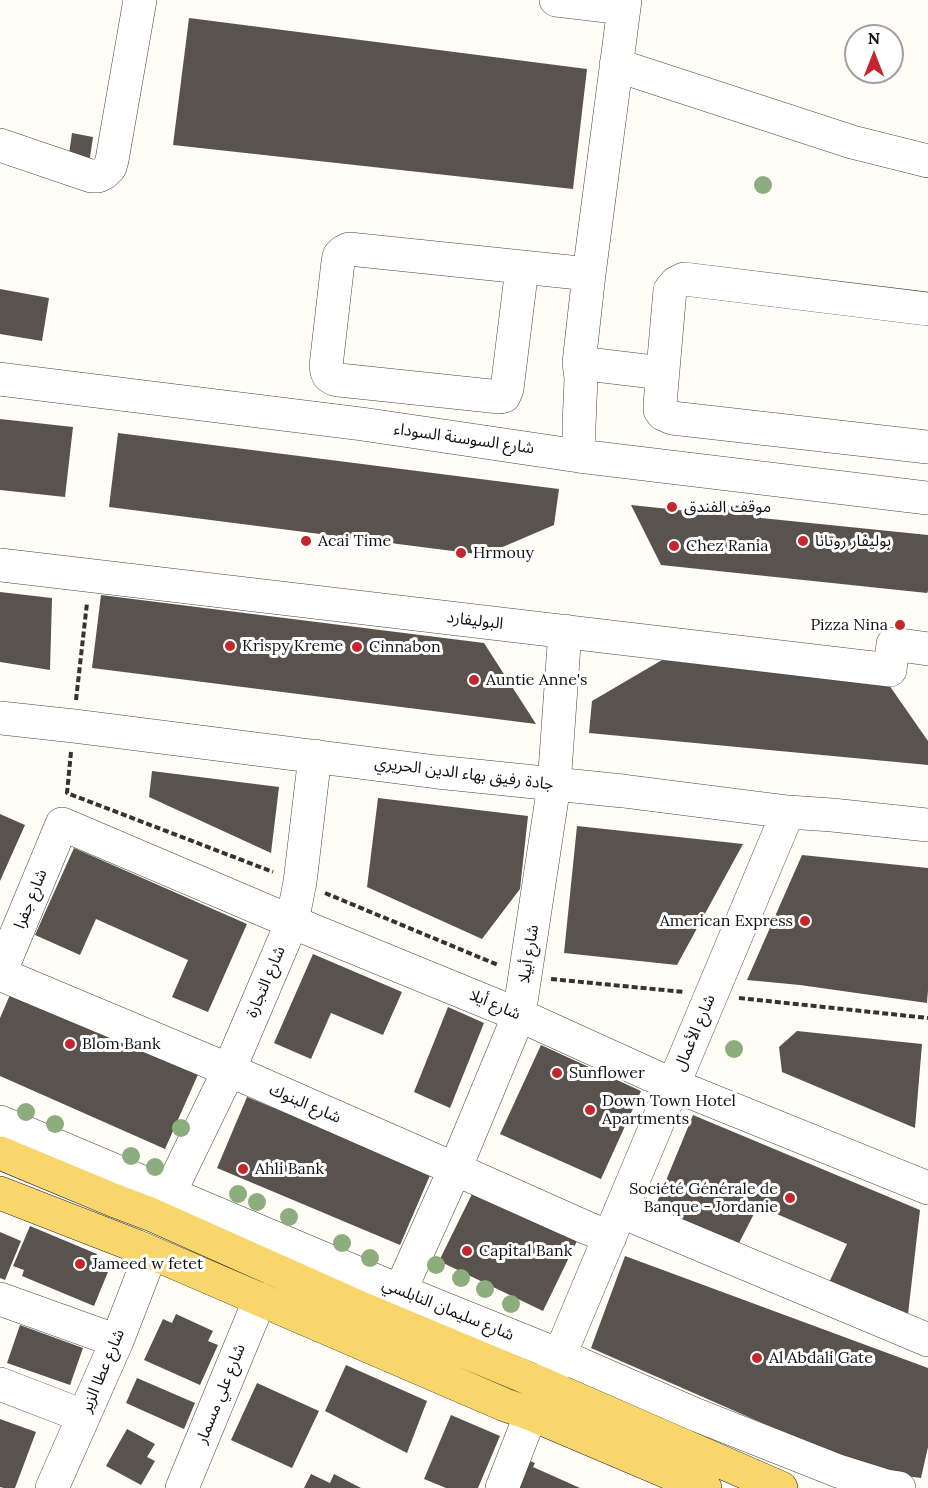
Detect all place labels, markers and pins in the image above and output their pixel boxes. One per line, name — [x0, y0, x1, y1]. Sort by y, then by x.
place label: موقف الفندق — [684, 497, 771, 517]
marker: موقف الفندق — [665, 500, 679, 514]
place label: Acai Time — [318, 531, 391, 551]
place label: بوليفار روتانا — [815, 531, 891, 551]
marker: Acai Time — [299, 534, 313, 548]
marker: بوليفار روتانا — [796, 534, 810, 548]
place label: Chez Rania — [686, 536, 769, 556]
marker: Chez Rania — [667, 539, 681, 553]
place label: Hrmouy — [473, 543, 534, 563]
marker: Hrmouy — [454, 546, 468, 560]
place label: Pizza Nina — [810, 615, 888, 635]
marker: Pizza Nina — [893, 618, 907, 632]
place label: Krispy Kreme — [242, 636, 343, 656]
place label: Cinnabon — [369, 637, 441, 657]
marker: Krispy Kreme — [223, 639, 237, 653]
marker: Cinnabon — [350, 640, 364, 654]
place label: Auntie Anne's — [486, 670, 587, 690]
marker: Auntie Anne's — [467, 673, 481, 687]
place label: American Express — [660, 911, 793, 931]
marker: American Express — [798, 914, 812, 928]
place label: Blom Bank — [82, 1034, 161, 1054]
marker: Blom Bank — [63, 1037, 77, 1051]
place label: Sunflower — [569, 1063, 645, 1083]
marker: Sunflower — [550, 1066, 564, 1080]
place label: Down Town Hotel Apartments — [602, 1091, 736, 1129]
marker: Down Town Hotel Apartments — [583, 1103, 597, 1117]
place label: Ahli Bank — [255, 1159, 324, 1179]
marker: Ahli Bank — [236, 1162, 250, 1176]
place label: Société Générale de Banque - Jordanie — [629, 1179, 778, 1217]
marker: Société Générale de Banque - Jordanie — [783, 1191, 797, 1205]
place label: Capital Bank — [479, 1241, 572, 1261]
marker: Capital Bank — [460, 1244, 474, 1258]
place label: Jameed w fetet — [92, 1254, 203, 1274]
marker: Jameed w fetet — [73, 1257, 87, 1271]
place label: Al Abdali Gate — [769, 1348, 873, 1368]
marker: Al Abdali Gate — [750, 1351, 764, 1365]

